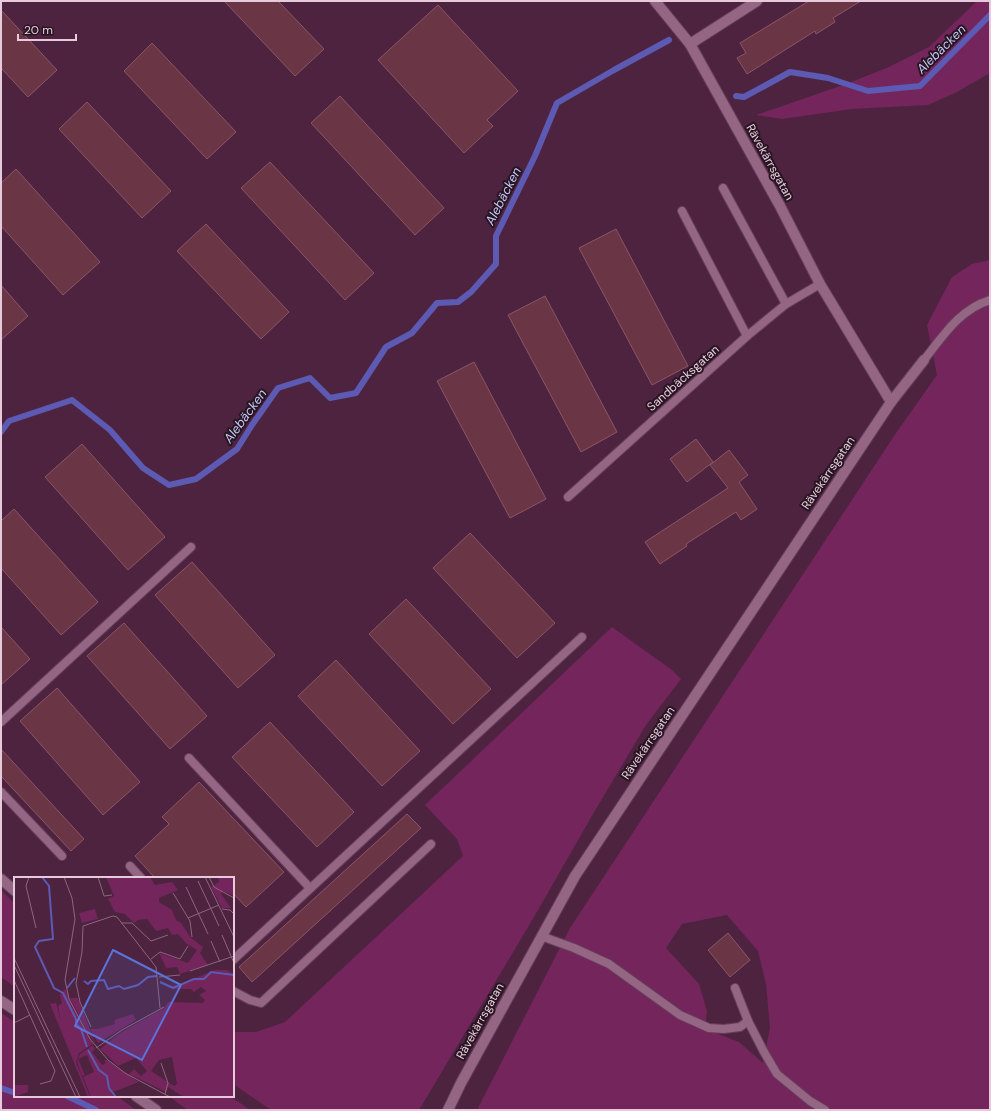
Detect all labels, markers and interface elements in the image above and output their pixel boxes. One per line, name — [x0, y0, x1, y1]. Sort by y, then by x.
scale bar — [18, 16, 76, 42]
water label: Alebäcken — [912, 21, 969, 78]
text: 20 m — [24, 22, 53, 38]
street label: Rävekärrsgatan — [742, 121, 798, 203]
water label: Alebäcken — [481, 164, 525, 229]
street label: Sandbäcksgatan — [644, 341, 723, 415]
water label: Alebäcken — [219, 386, 270, 447]
street label: Rävekärrsgatan — [798, 433, 858, 513]
street label: Rävekärrsgatan — [618, 703, 678, 783]
inset map — [14, 877, 234, 1097]
street label: Rävekärrsgatan — [452, 980, 508, 1062]

